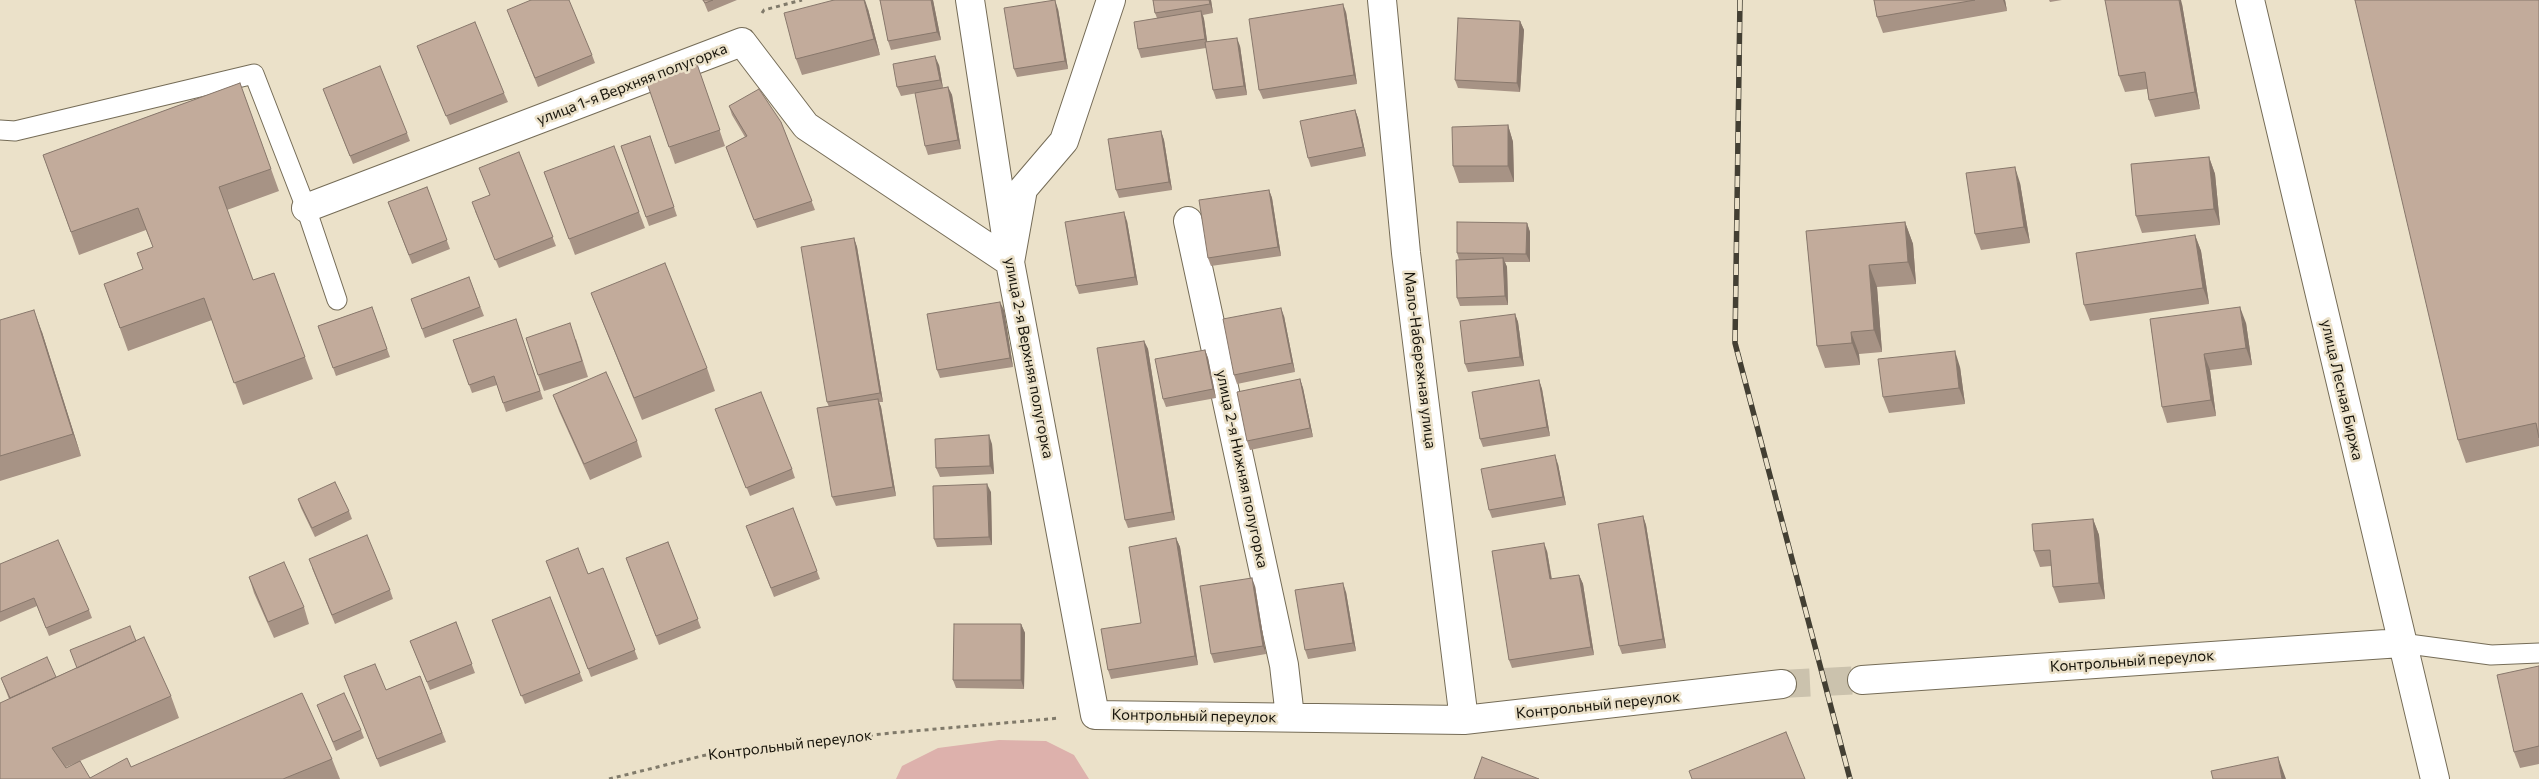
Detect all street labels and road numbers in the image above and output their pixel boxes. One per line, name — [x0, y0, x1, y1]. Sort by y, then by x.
street label: улица 1-я Верхняя полугорка — [534, 39, 730, 129]
street label: улица 2-я Верхняя полугорка — [1001, 256, 1057, 460]
street label: Мало-Набережная улица — [1400, 270, 1440, 450]
street label: улица Лесная Биржа — [2317, 318, 2367, 462]
street label: улица 2-я Нижняя полугорка — [1212, 368, 1272, 570]
street label: Контрольный переулок — [2049, 646, 2215, 676]
street label: Контрольный переулок — [1515, 687, 1681, 723]
street label: Контрольный переулок — [1111, 706, 1277, 726]
street label: Контрольный переулок — [707, 726, 873, 764]

